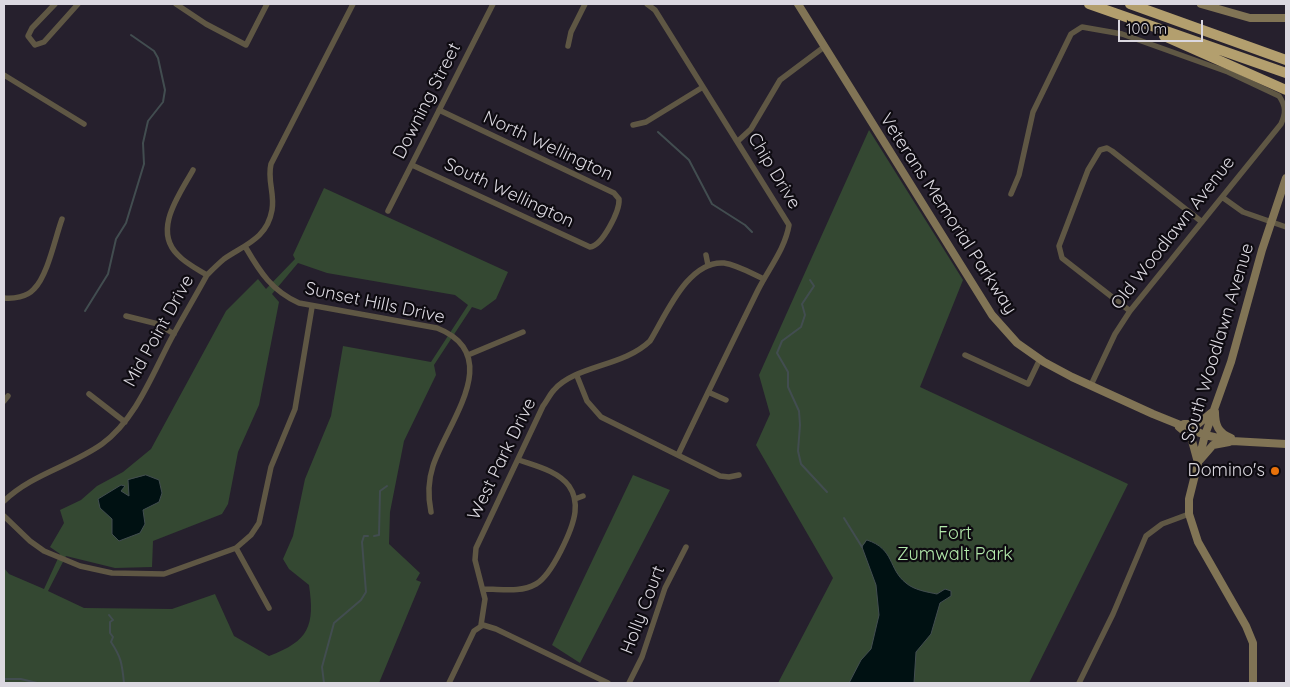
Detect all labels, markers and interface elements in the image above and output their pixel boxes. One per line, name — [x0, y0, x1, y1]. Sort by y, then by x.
scale bar — [1120, 10, 1205, 42]
text: 100 m — [1126, 19, 1167, 38]
street label: Downing Street — [388, 39, 466, 163]
street label: North Wellington — [480, 107, 616, 185]
street label: Veterans Memorial Parkway — [875, 109, 1021, 319]
street label: Chip Drive — [743, 129, 805, 213]
street label: Old Woodlawn Avenue — [1106, 152, 1240, 314]
street label: South Wellington — [441, 153, 577, 233]
street label: South Woodlawn Avenue — [1177, 241, 1259, 445]
street label: Mid Point Drive — [119, 271, 199, 391]
street label: Sunset Hills Drive — [303, 278, 447, 328]
street label: West Park Drive — [463, 394, 541, 524]
place label: Domino's — [1188, 460, 1265, 482]
marker: Domino's — [1269, 465, 1281, 477]
park label: Fort Zumwalt Park — [897, 523, 1013, 566]
street label: Holly Court — [616, 563, 670, 657]

